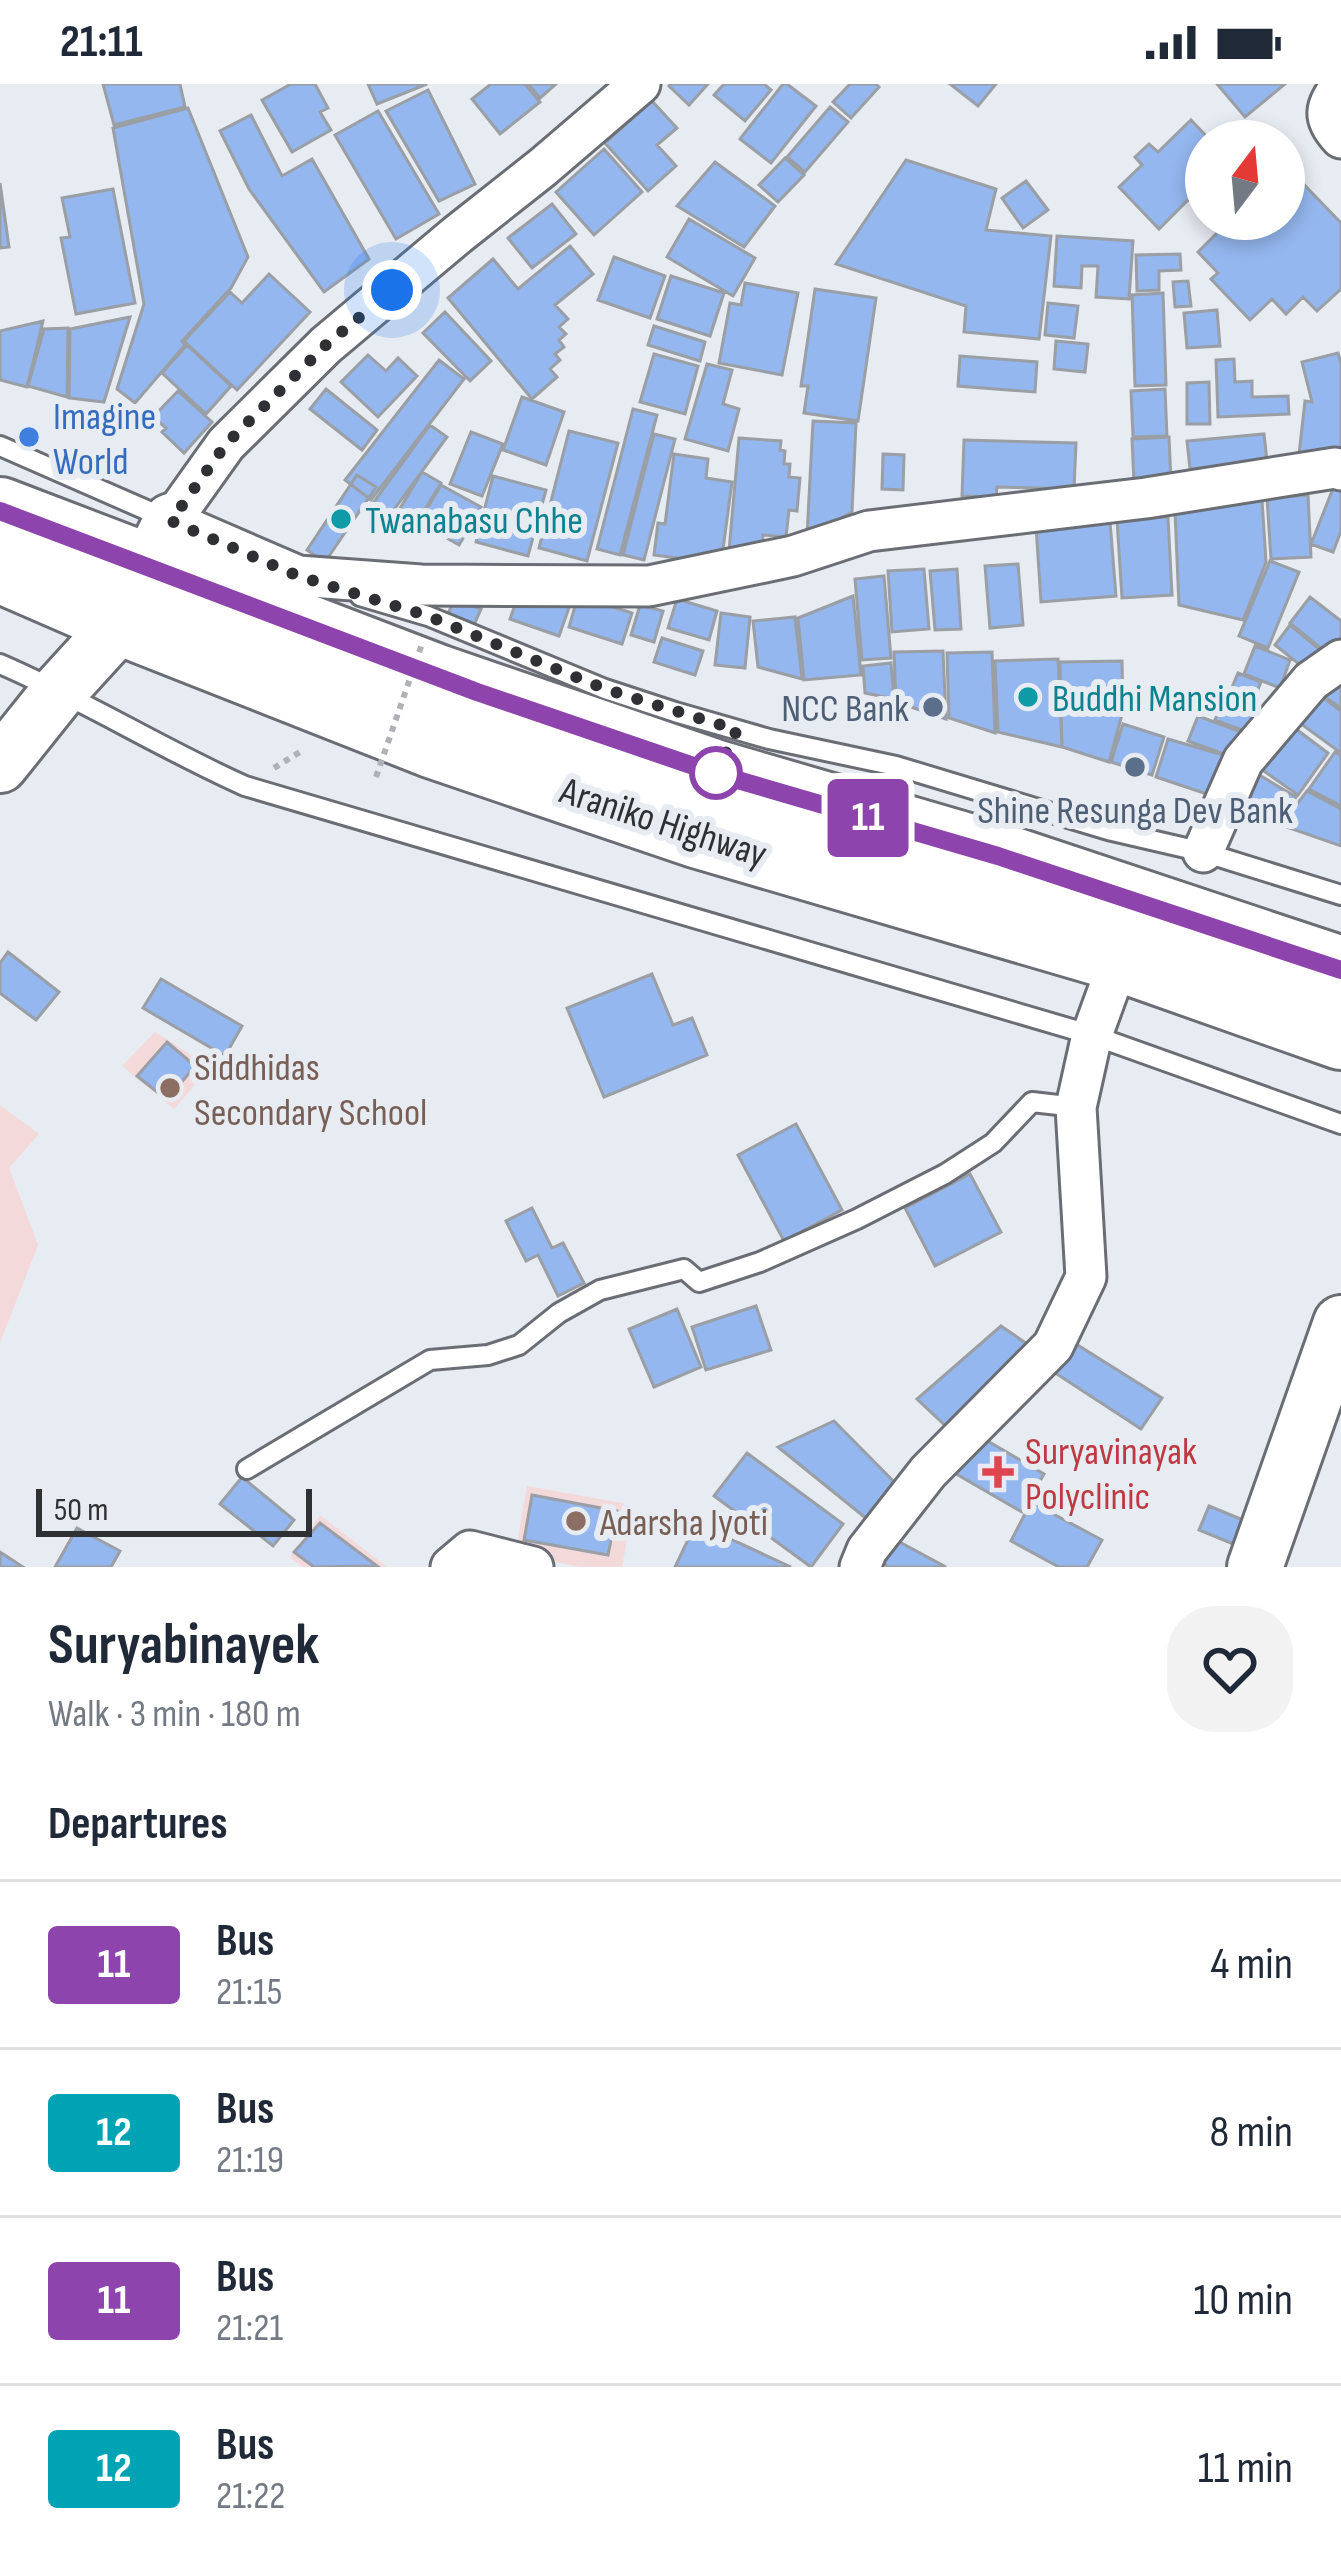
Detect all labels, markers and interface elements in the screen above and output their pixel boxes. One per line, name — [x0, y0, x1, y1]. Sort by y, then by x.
text: 21:11 — [60, 15, 143, 70]
north arrow — [1185, 120, 1305, 240]
map controls — [1185, 120, 1305, 240]
your location — [362, 260, 422, 320]
place label: Imagine World — [53, 394, 156, 486]
marker: Imagine World — [16, 424, 42, 450]
place label: Twanabasu Chhe — [365, 498, 583, 545]
marker: Twanabasu Chhe — [328, 506, 354, 532]
place label: Buddhi Mansion — [1052, 676, 1257, 723]
marker: Buddhi Mansion — [1015, 684, 1041, 710]
place label: NCC Bank — [781, 686, 909, 733]
marker: NCC Bank — [920, 694, 946, 720]
unlabelled marker — [691, 748, 741, 798]
marker: Shine Resunga Dev Bank — [1122, 754, 1148, 780]
street label: Araniko Highway — [553, 768, 772, 879]
line badge: 11 — [814, 779, 922, 857]
place label: Shine Resunga Dev Bank — [977, 788, 1293, 835]
text: 11 — [852, 792, 884, 843]
place label: Siddhidas Secondary School — [194, 1045, 427, 1137]
marker: Siddhidas Secondary School — [157, 1075, 183, 1101]
place label: Suryavinayak Polyclinic — [1025, 1429, 1197, 1521]
marker: Suryavinayak Polyclinic — [982, 1456, 1014, 1488]
scale bar — [36, 1483, 312, 1536]
text: 50 m — [54, 1490, 108, 1530]
place label: Adarsha Jyoti — [599, 1500, 768, 1547]
marker: Adarsha Jyoti — [563, 1508, 589, 1534]
button: heart — [1167, 1606, 1293, 1732]
text: Suryabinayek — [48, 1612, 319, 1680]
text: Walk · 3 min · 180 m — [48, 1691, 301, 1738]
text: Departures — [48, 1797, 227, 1852]
text: Bus — [216, 1914, 274, 1969]
text: 4 min — [1211, 1937, 1293, 1992]
text: 11 — [98, 1939, 130, 1990]
text: 21:15 — [216, 1969, 283, 2016]
text: Bus — [216, 2082, 274, 2137]
text: 8 min — [1210, 2105, 1293, 2160]
text: 12 — [96, 2107, 132, 2158]
text: 21:19 — [216, 2137, 284, 2184]
text: Bus — [216, 2250, 274, 2305]
text: 10 min — [1194, 2273, 1293, 2328]
text: 11 — [98, 2275, 130, 2326]
text: 21:21 — [216, 2305, 283, 2352]
text: Bus — [216, 2418, 274, 2473]
text: 11 min — [1198, 2441, 1293, 2496]
text: 12 — [96, 2443, 132, 2494]
text: 21:22 — [216, 2473, 285, 2520]

